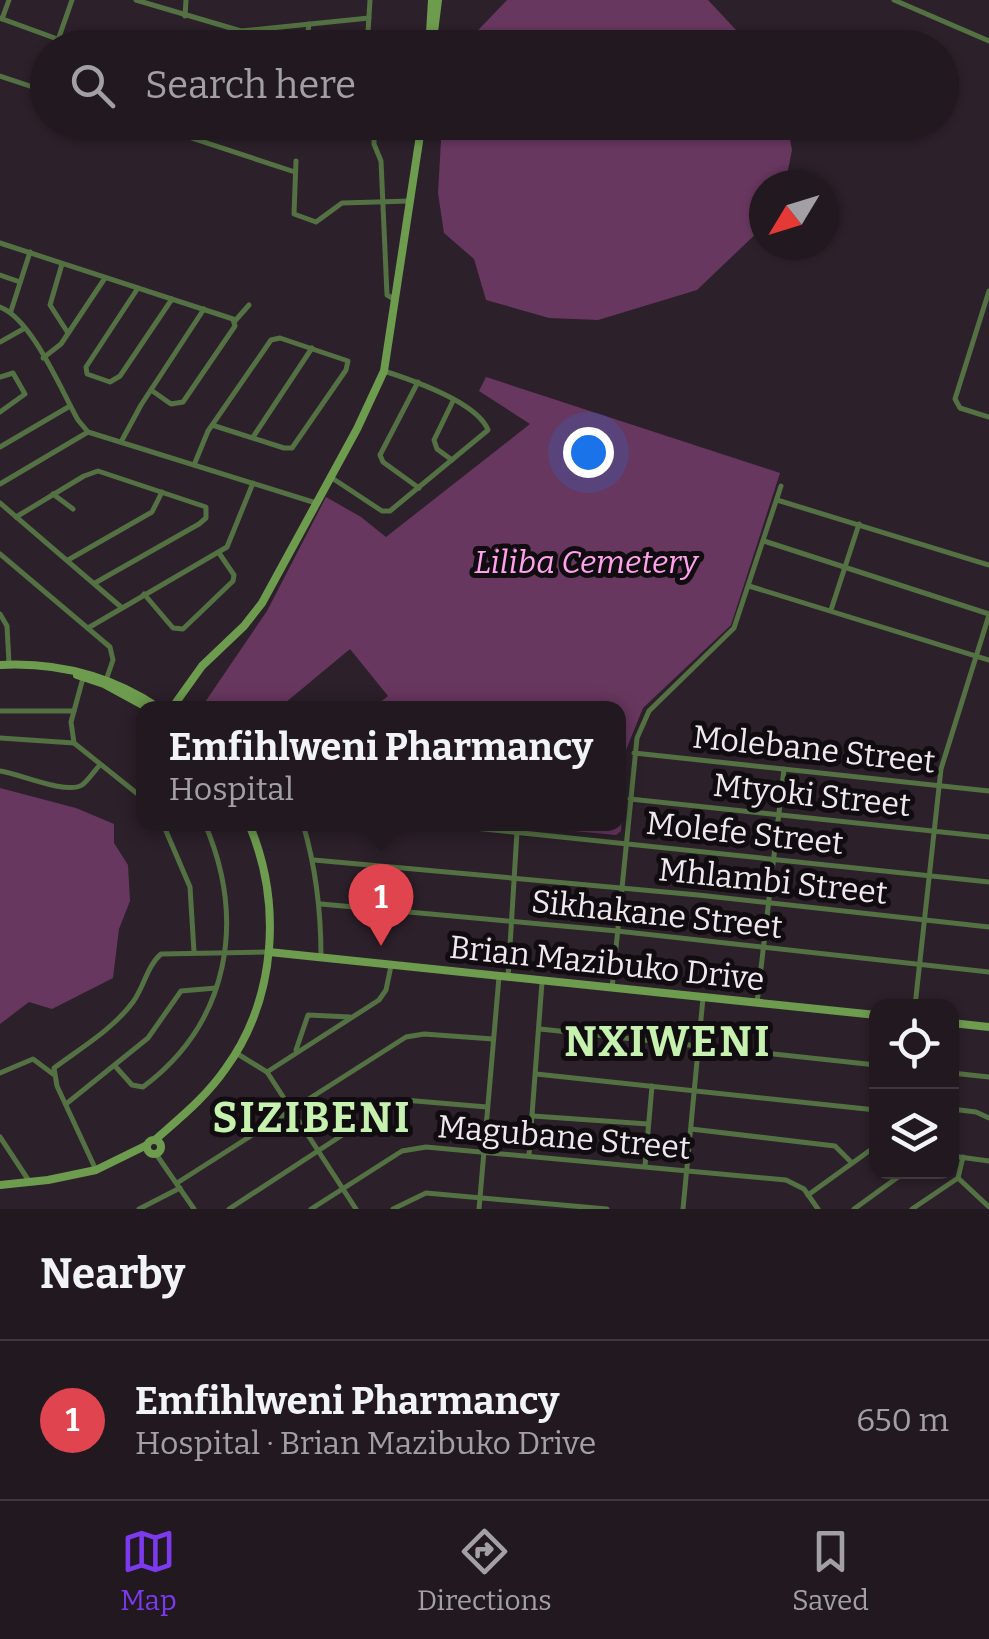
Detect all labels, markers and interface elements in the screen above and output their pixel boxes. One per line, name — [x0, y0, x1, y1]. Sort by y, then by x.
search box — [30, 30, 959, 140]
icon: search — [65, 58, 120, 113]
text: Search here — [145, 62, 356, 108]
north arrow — [749, 170, 839, 260]
your location — [563, 427, 614, 478]
park label: Liliba Cemetery — [474, 543, 700, 581]
popup — [136, 701, 626, 831]
street label: Molebane Street — [691, 717, 938, 781]
text: Emfihlweni Pharmancy — [169, 724, 593, 770]
street label: Mtyoki Street — [711, 766, 913, 824]
text: Hospital — [169, 770, 294, 808]
street label: Molefe Street — [644, 804, 846, 862]
street label: Mhlambi Street — [657, 850, 890, 912]
pin: 1 — [348, 864, 414, 946]
street label: Sikhakane Street — [530, 882, 785, 946]
street label: Brian Mazibuko Drive — [448, 928, 766, 998]
map controls — [869, 999, 959, 1179]
button: locate — [869, 999, 959, 1089]
district label: NXIWENI — [564, 1017, 772, 1067]
button: layers — [869, 1089, 959, 1179]
district label: SIZIBENI — [212, 1093, 412, 1143]
street label: Magubane Street — [436, 1107, 692, 1167]
text: Nearby — [40, 1249, 185, 1299]
text: Emfihlweni Pharmancy — [135, 1378, 559, 1424]
text: 1 — [66, 1401, 79, 1439]
text: 650 m — [856, 1401, 949, 1439]
text: Hospital · Brian Mazibuko Drive — [135, 1424, 596, 1462]
tab: Map — [120, 1524, 177, 1617]
tab: Directions — [417, 1524, 552, 1617]
tab: Saved — [792, 1524, 869, 1617]

